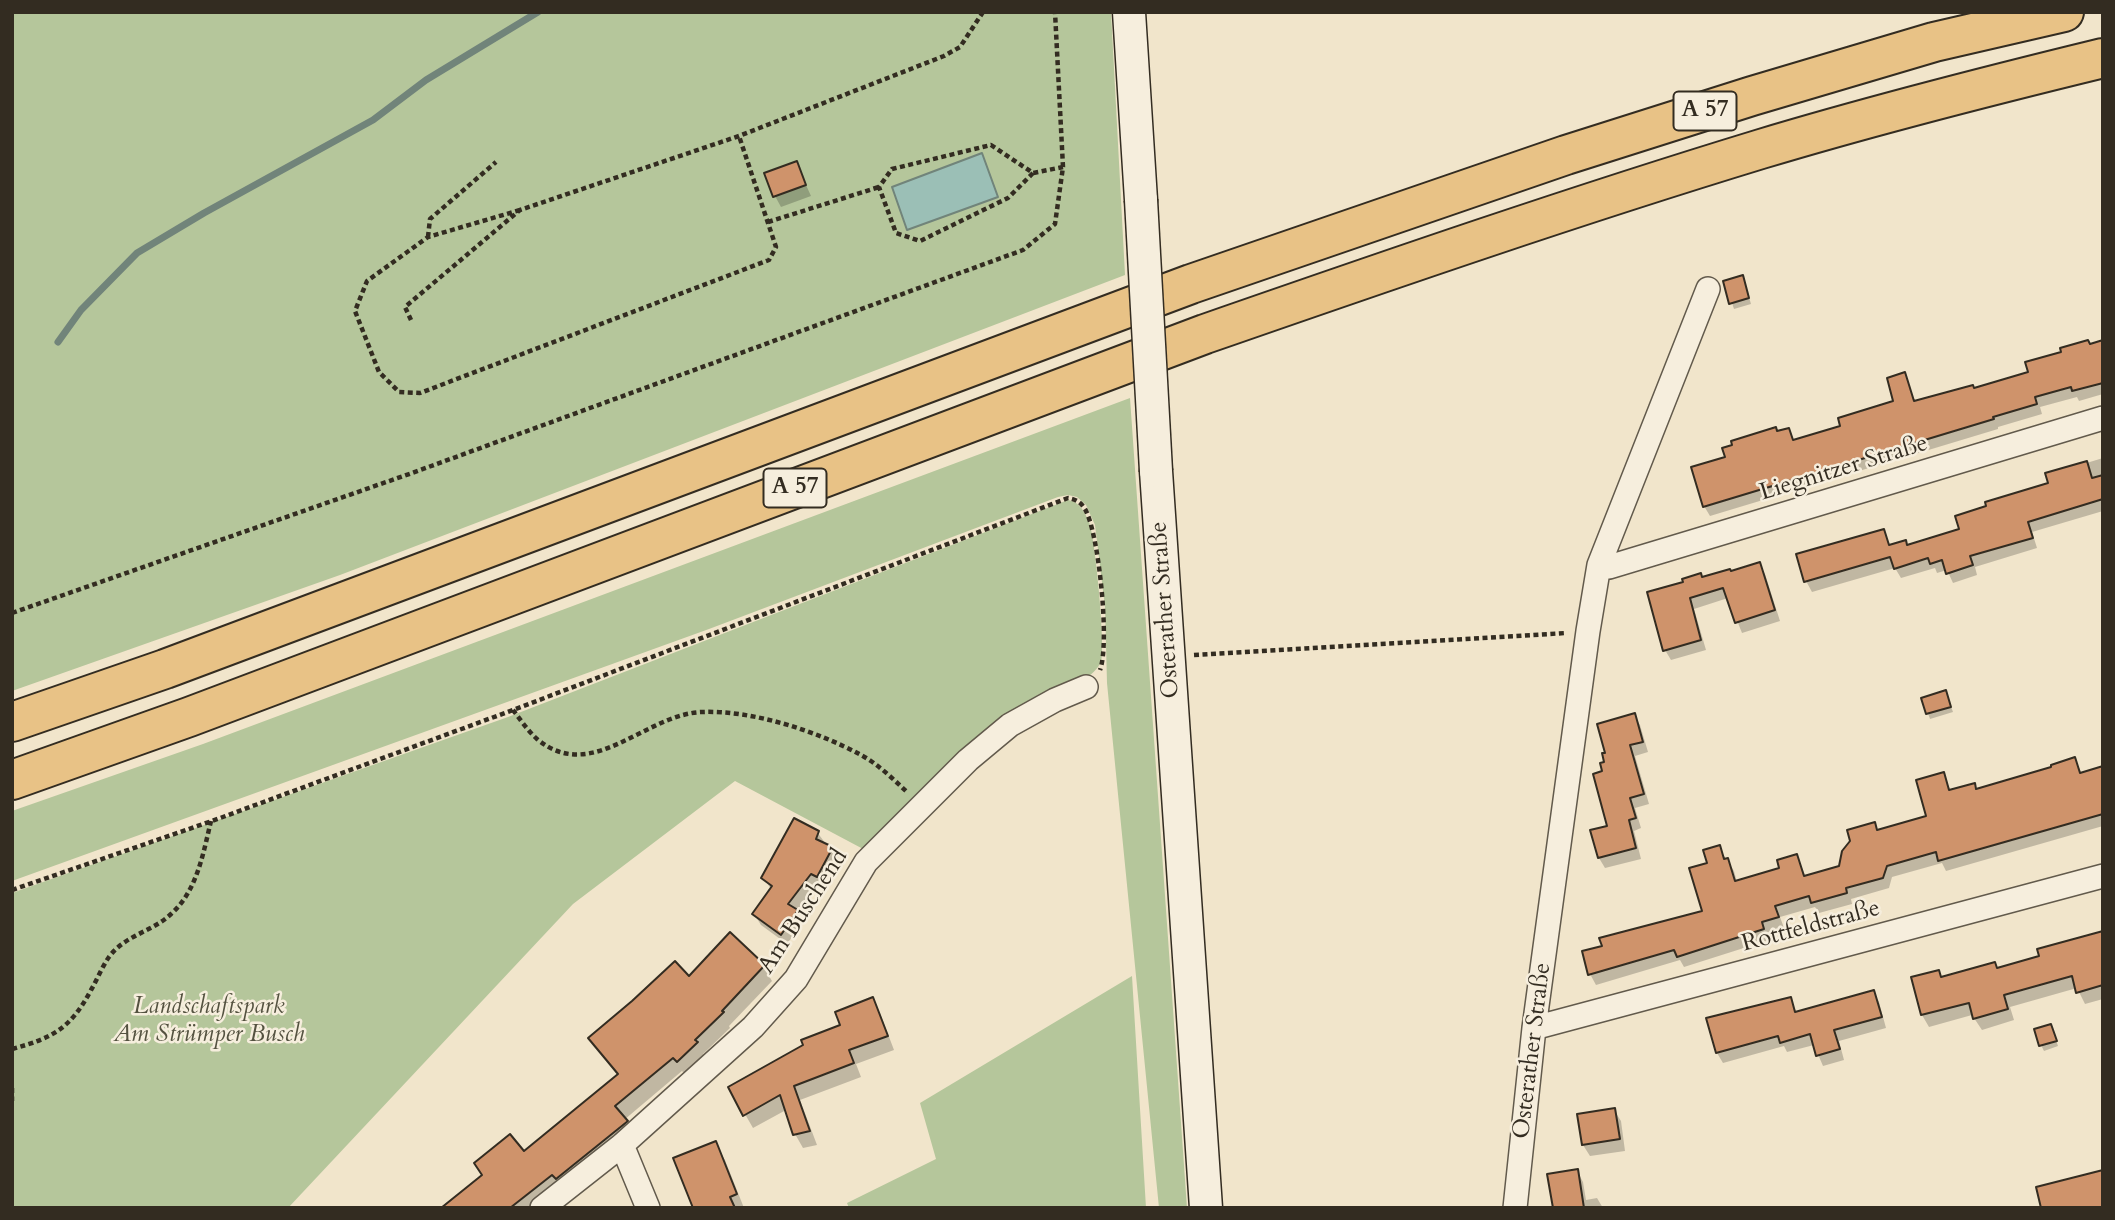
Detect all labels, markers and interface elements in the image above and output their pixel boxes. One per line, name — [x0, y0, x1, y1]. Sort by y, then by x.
road number: A 57 — [1674, 92, 1736, 130]
street label: Liegnitzer Straße — [1756, 430, 1932, 508]
road number: A 57 — [764, 468, 826, 508]
street label: Osterather Straße — [1145, 521, 1187, 699]
street label: Am Buschend — [753, 844, 855, 980]
street label: Rottfeldstraße — [1739, 895, 1883, 959]
street label: Osterather Straße — [1508, 961, 1558, 1141]
park label: Landschaftspark Am Strümper Busch — [113, 993, 305, 1049]

